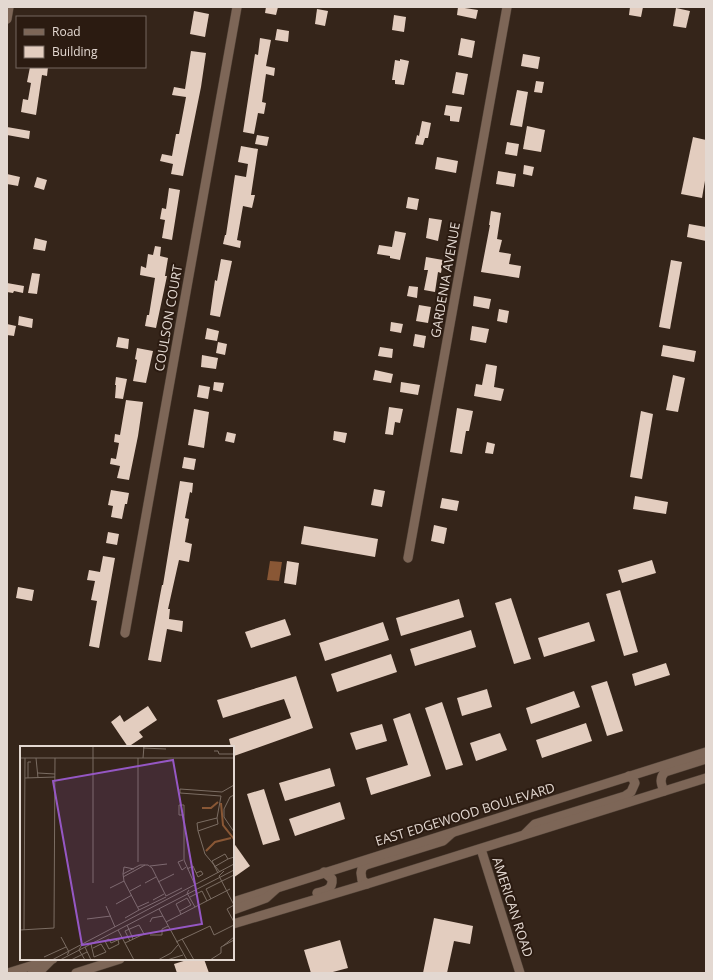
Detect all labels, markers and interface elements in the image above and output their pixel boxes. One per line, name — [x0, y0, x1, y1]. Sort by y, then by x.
legend — [16, 16, 146, 68]
text: Road — [52, 23, 81, 40]
text: Building — [52, 43, 98, 60]
street label: GARDENIA AVENUE — [426, 221, 464, 339]
street label: COULSON COURT — [150, 262, 186, 373]
inset map — [20, 746, 234, 960]
street label: EAST EDGEWOOD BOULEVARD — [373, 778, 557, 850]
street label: AMERICAN ROAD — [488, 855, 538, 959]

